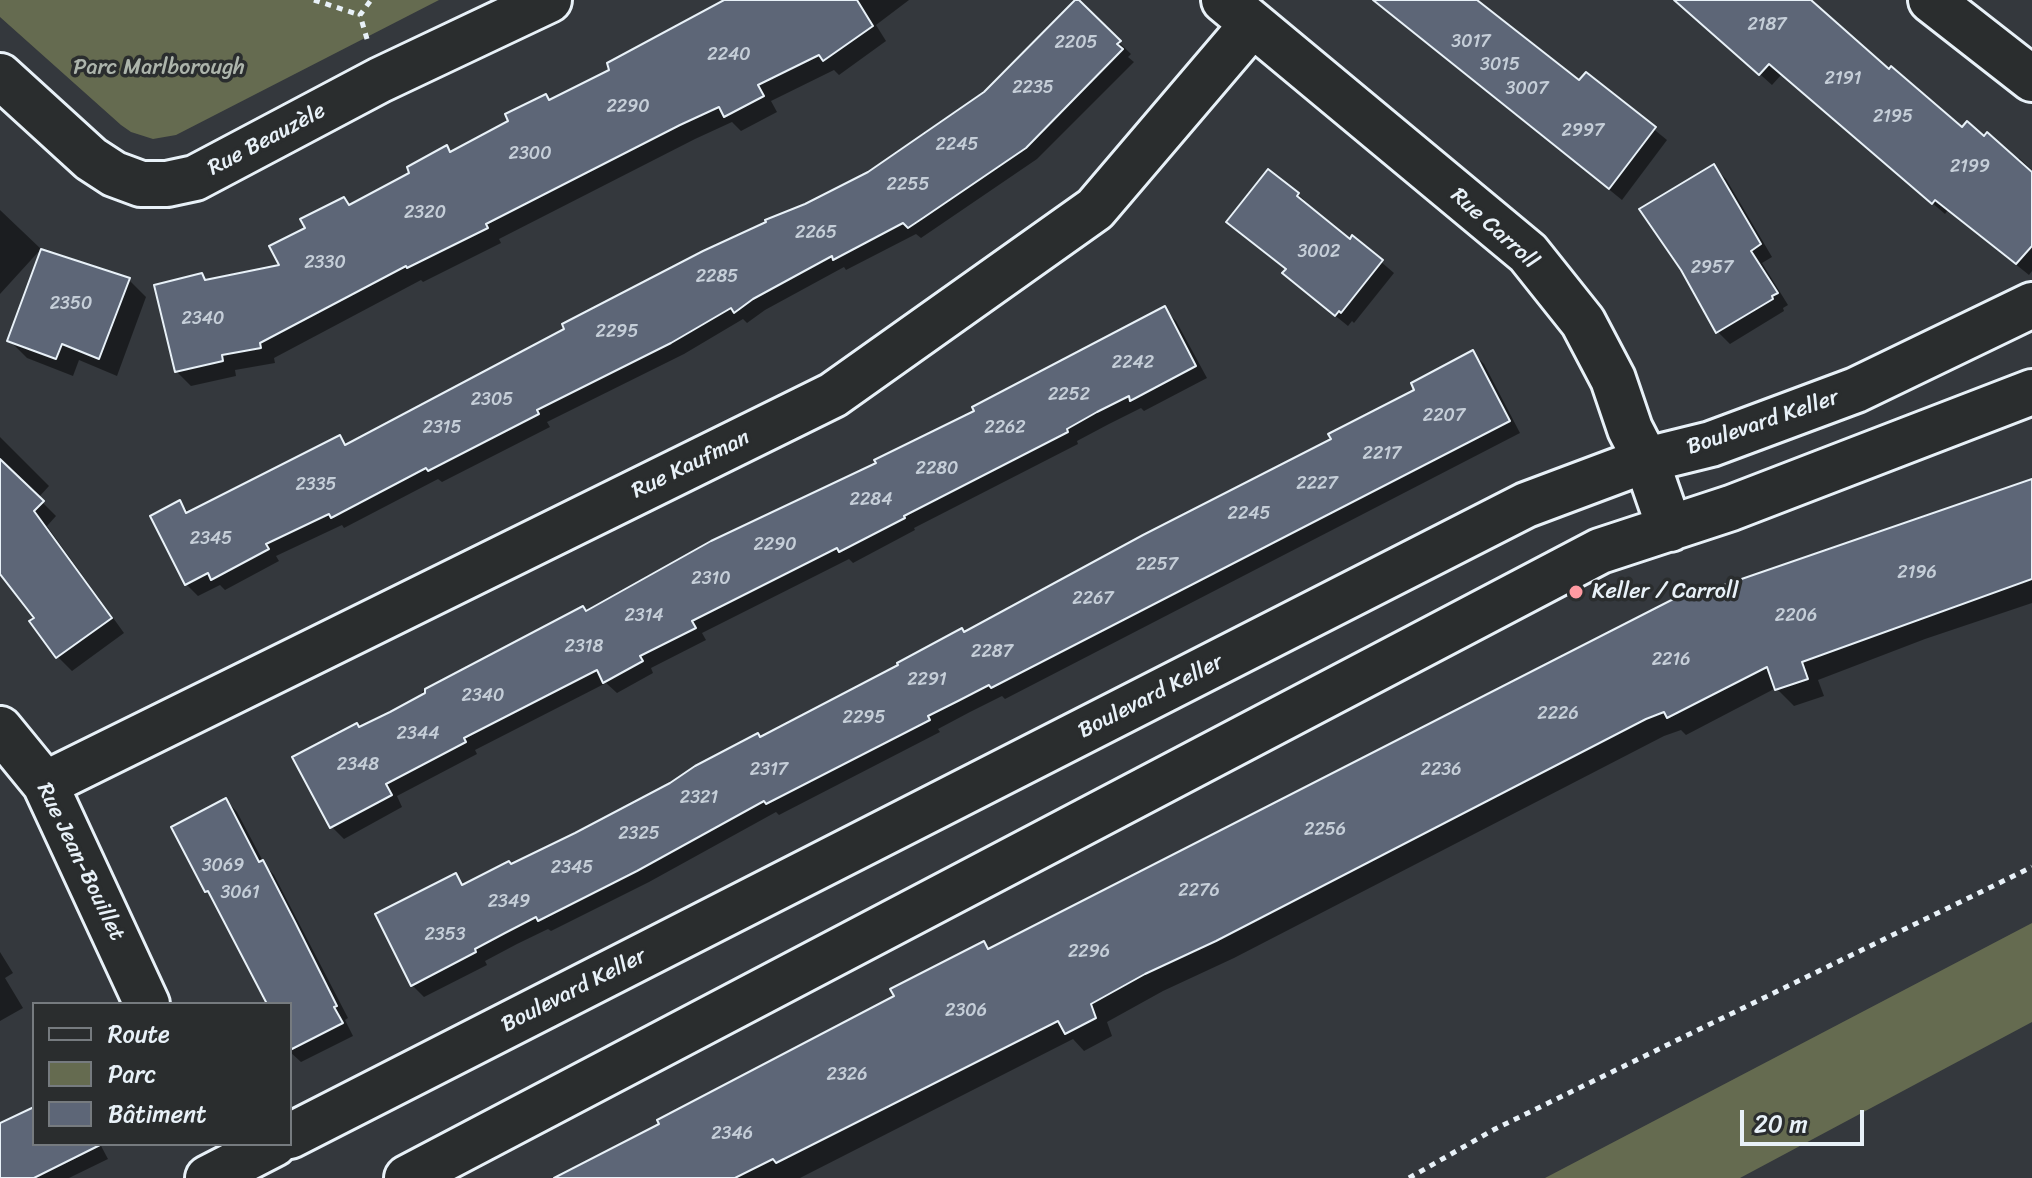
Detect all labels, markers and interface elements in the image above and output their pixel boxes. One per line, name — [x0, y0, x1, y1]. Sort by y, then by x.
house number: 2187 — [1747, 14, 1787, 36]
house number: 3017 — [1451, 31, 1491, 53]
house number: 2205 — [1054, 32, 1098, 54]
house number: 2240 — [707, 44, 751, 66]
house number: 3015 — [1480, 54, 1520, 76]
park label: Parc Marlborough — [73, 55, 245, 81]
house number: 2191 — [1825, 68, 1861, 90]
house number: 2235 — [1012, 77, 1054, 99]
house number: 3007 — [1506, 78, 1548, 100]
house number: 2290 — [606, 96, 650, 118]
street label: Rue Beauzèle — [204, 98, 330, 182]
house number: 2195 — [1873, 106, 1913, 128]
house number: 2997 — [1562, 120, 1604, 142]
house number: 2245 — [935, 134, 979, 156]
house number: 2300 — [508, 143, 552, 165]
house number: 2199 — [1950, 156, 1990, 178]
house number: 2255 — [887, 174, 929, 196]
street label: Rue Carroll — [1445, 183, 1543, 275]
house number: 2320 — [404, 202, 446, 224]
house number: 2265 — [795, 222, 837, 244]
house number: 3002 — [1297, 241, 1341, 263]
house number: 2330 — [304, 252, 346, 274]
house number: 2957 — [1691, 257, 1733, 279]
house number: 2285 — [696, 266, 738, 288]
house number: 2350 — [50, 293, 92, 315]
house number: 2340 — [182, 308, 224, 330]
house number: 2295 — [596, 321, 638, 343]
house number: 2242 — [1112, 352, 1154, 374]
house number: 2252 — [1048, 384, 1090, 406]
street label: Boulevard Keller — [1684, 385, 1842, 461]
house number: 2305 — [471, 389, 513, 411]
house number: 2207 — [1423, 405, 1465, 427]
house number: 2315 — [423, 417, 461, 439]
house number: 2262 — [984, 417, 1026, 439]
street label: Rue Kaufman — [628, 425, 754, 505]
house number: 2217 — [1363, 443, 1401, 465]
house number: 2280 — [915, 458, 959, 480]
house number: 2227 — [1296, 473, 1338, 495]
house number: 2335 — [295, 474, 337, 496]
house number: 2284 — [850, 489, 892, 511]
house number: 2245 — [1227, 503, 1271, 525]
house number: 2345 — [190, 528, 232, 550]
house number: 2290 — [753, 534, 797, 556]
house number: 2257 — [1136, 554, 1178, 576]
house number: 2196 — [1897, 562, 1937, 584]
house number: 2310 — [691, 568, 731, 590]
place label: Keller / Carroll — [1592, 579, 1738, 605]
marker: Keller / Carroll — [1567, 583, 1585, 601]
house number: 2267 — [1072, 588, 1114, 610]
house number: 2314 — [624, 605, 664, 627]
house number: 2206 — [1775, 605, 1817, 627]
house number: 2318 — [565, 636, 603, 658]
house number: 2287 — [971, 641, 1013, 663]
street label: Boulevard Keller — [1074, 649, 1228, 745]
house number: 2216 — [1652, 649, 1690, 671]
house number: 2291 — [907, 669, 947, 691]
house number: 2340 — [462, 685, 504, 707]
house number: 2226 — [1537, 703, 1579, 725]
house number: 2295 — [843, 707, 885, 729]
house number: 2344 — [397, 723, 439, 745]
house number: 2348 — [337, 754, 379, 776]
house number: 2317 — [750, 759, 788, 781]
house number: 2236 — [1421, 759, 1461, 781]
street label: Rue Jean-Bouillet — [30, 779, 130, 945]
house number: 2321 — [680, 787, 718, 809]
house number: 2256 — [1304, 819, 1346, 841]
house number: 2325 — [618, 823, 660, 845]
house number: 3069 — [202, 855, 244, 877]
house number: 2345 — [551, 857, 593, 879]
house number: 2276 — [1178, 880, 1220, 902]
house number: 3061 — [220, 882, 260, 904]
house number: 2349 — [488, 891, 530, 913]
house number: 2353 — [424, 924, 466, 946]
house number: 2296 — [1068, 941, 1110, 963]
street label: Boulevard Keller — [497, 943, 651, 1039]
house number: 2306 — [945, 1000, 987, 1022]
legend — [32, 1002, 292, 1146]
text: Route — [108, 1013, 170, 1055]
text: Parc — [108, 1053, 156, 1095]
house number: 2326 — [827, 1064, 867, 1086]
text: Bâtiment — [108, 1093, 207, 1135]
scale bar — [1744, 1094, 1868, 1144]
text: 20 m — [1754, 1103, 1808, 1145]
house number: 2346 — [711, 1123, 753, 1145]

